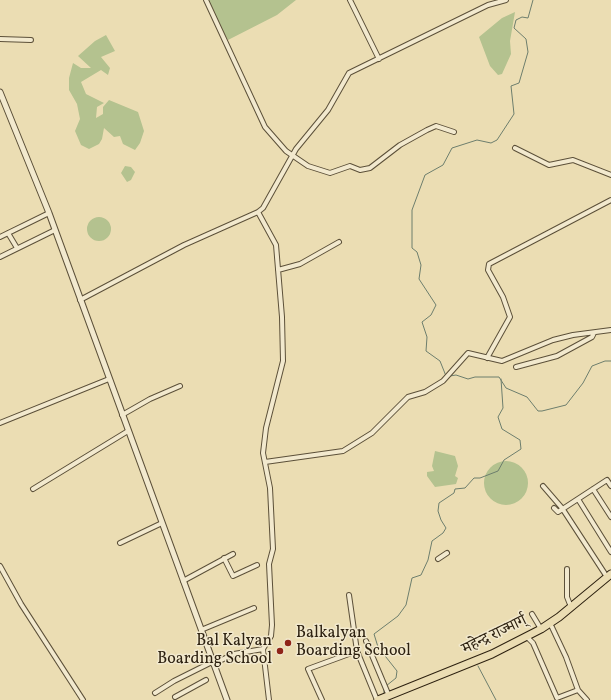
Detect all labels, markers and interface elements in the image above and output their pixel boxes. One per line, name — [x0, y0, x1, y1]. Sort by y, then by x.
street label: महेन्द्र राज्मार्ग् — [459, 612, 531, 660]
place label: Balkalyan Boarding School — [296, 624, 411, 662]
place label: Bal Kalyan Boarding School — [157, 632, 272, 670]
marker: Balkalyan Boarding School — [283, 638, 293, 648]
marker: Bal Kalyan Boarding School — [275, 646, 285, 656]

